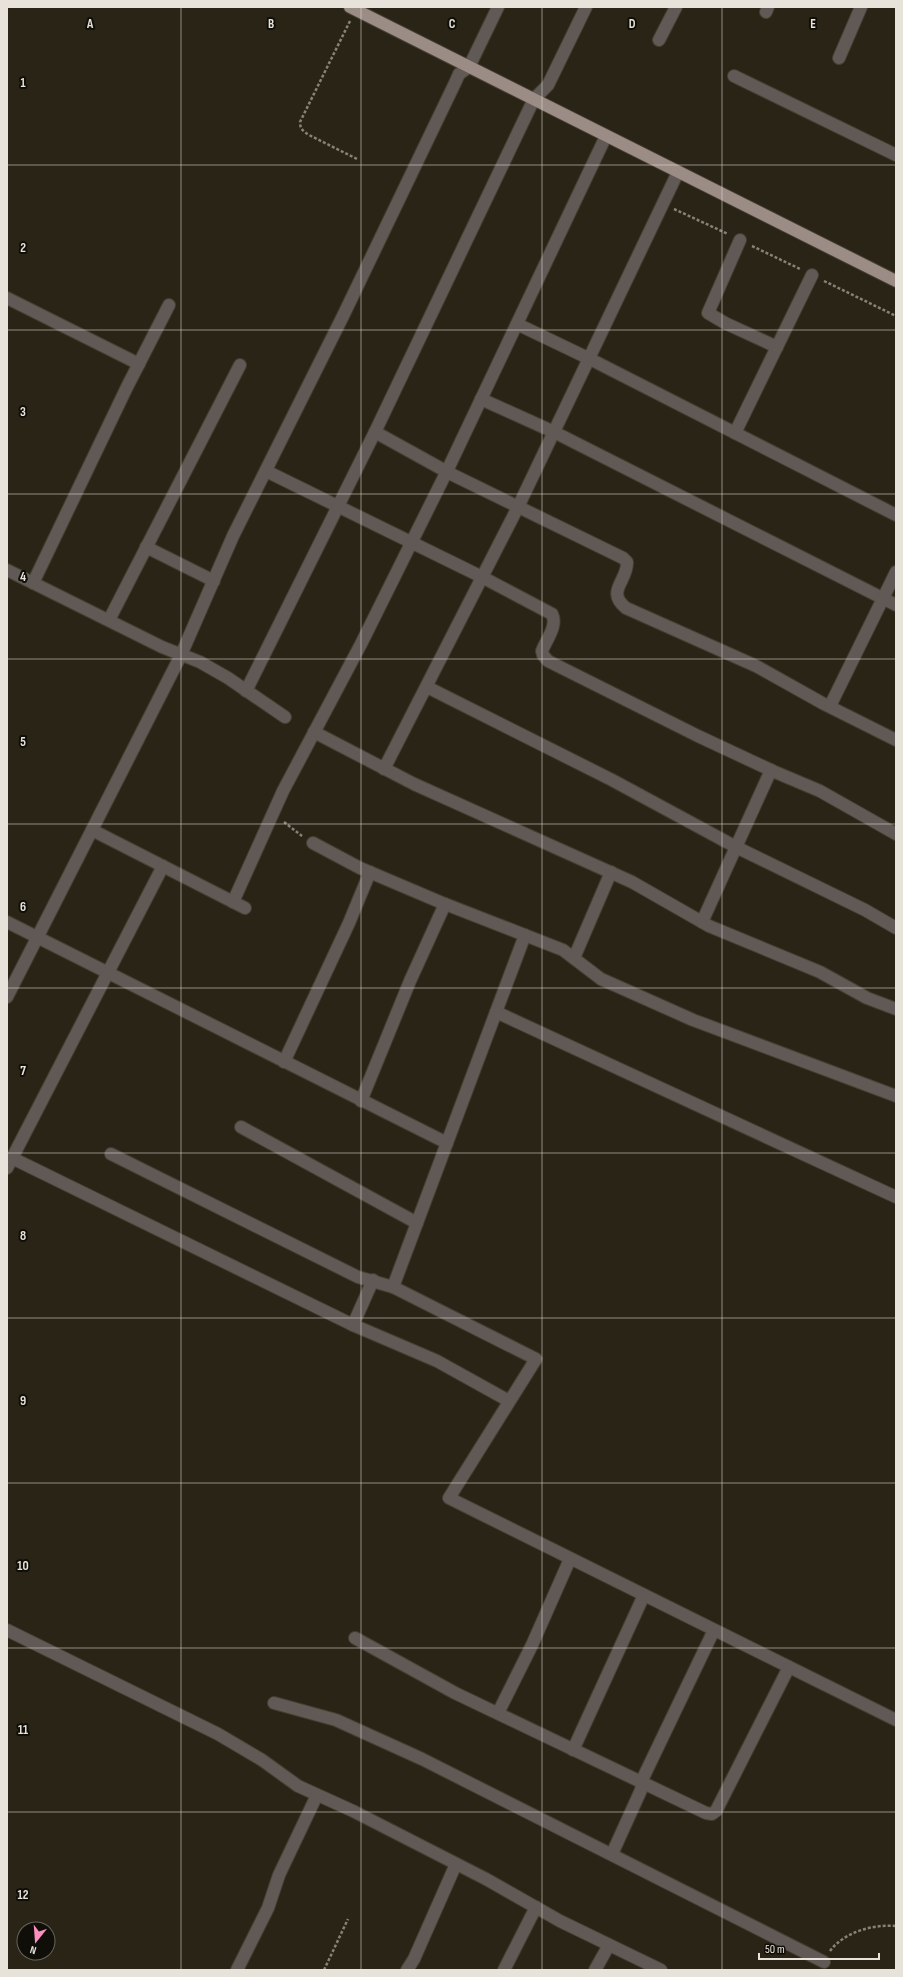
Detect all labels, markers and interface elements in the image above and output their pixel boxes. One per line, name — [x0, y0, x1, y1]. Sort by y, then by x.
text: A — [86, 16, 94, 32]
text: B — [268, 16, 274, 32]
text: C — [449, 16, 456, 32]
text: D — [629, 16, 636, 32]
text: E — [810, 16, 816, 32]
text: 1 — [20, 75, 26, 91]
text: 2 — [20, 240, 26, 256]
text: 3 — [20, 404, 26, 420]
text: 4 — [20, 569, 26, 585]
text: 5 — [20, 734, 26, 750]
text: 6 — [20, 899, 26, 915]
text: 7 — [20, 1063, 26, 1079]
text: 8 — [20, 1228, 26, 1244]
text: 9 — [20, 1393, 26, 1409]
text: 10 — [17, 1558, 29, 1574]
text: 11 — [18, 1722, 28, 1738]
text: 12 — [18, 1887, 29, 1903]
north arrow — [16, 1921, 56, 1961]
scale bar — [759, 1935, 879, 1961]
text: 50 m — [765, 1942, 785, 1957]
text: N — [28, 1943, 38, 1957]

